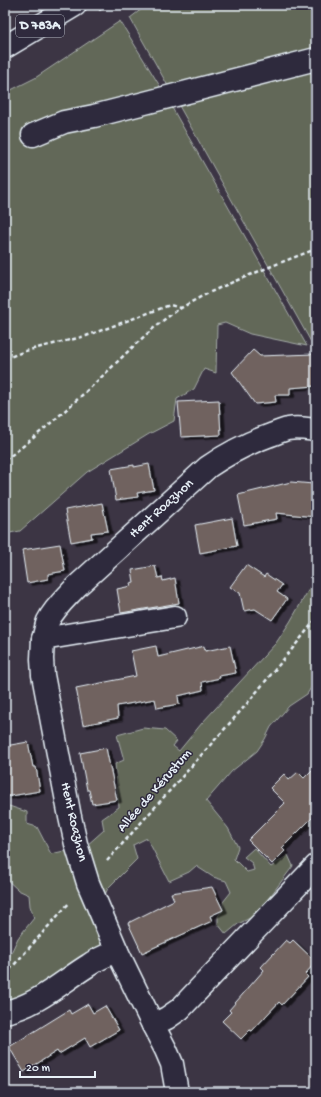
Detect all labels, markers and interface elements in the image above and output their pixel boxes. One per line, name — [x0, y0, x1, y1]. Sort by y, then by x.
road number: D 783A — [16, 15, 64, 37]
street label: Hent Roazhon — [126, 475, 198, 542]
street label: Allée de Kérustum — [114, 746, 196, 836]
street label: Hent Roazhon — [56, 781, 90, 864]
scale bar — [20, 1053, 95, 1079]
text: 20 m — [26, 1062, 51, 1076]

